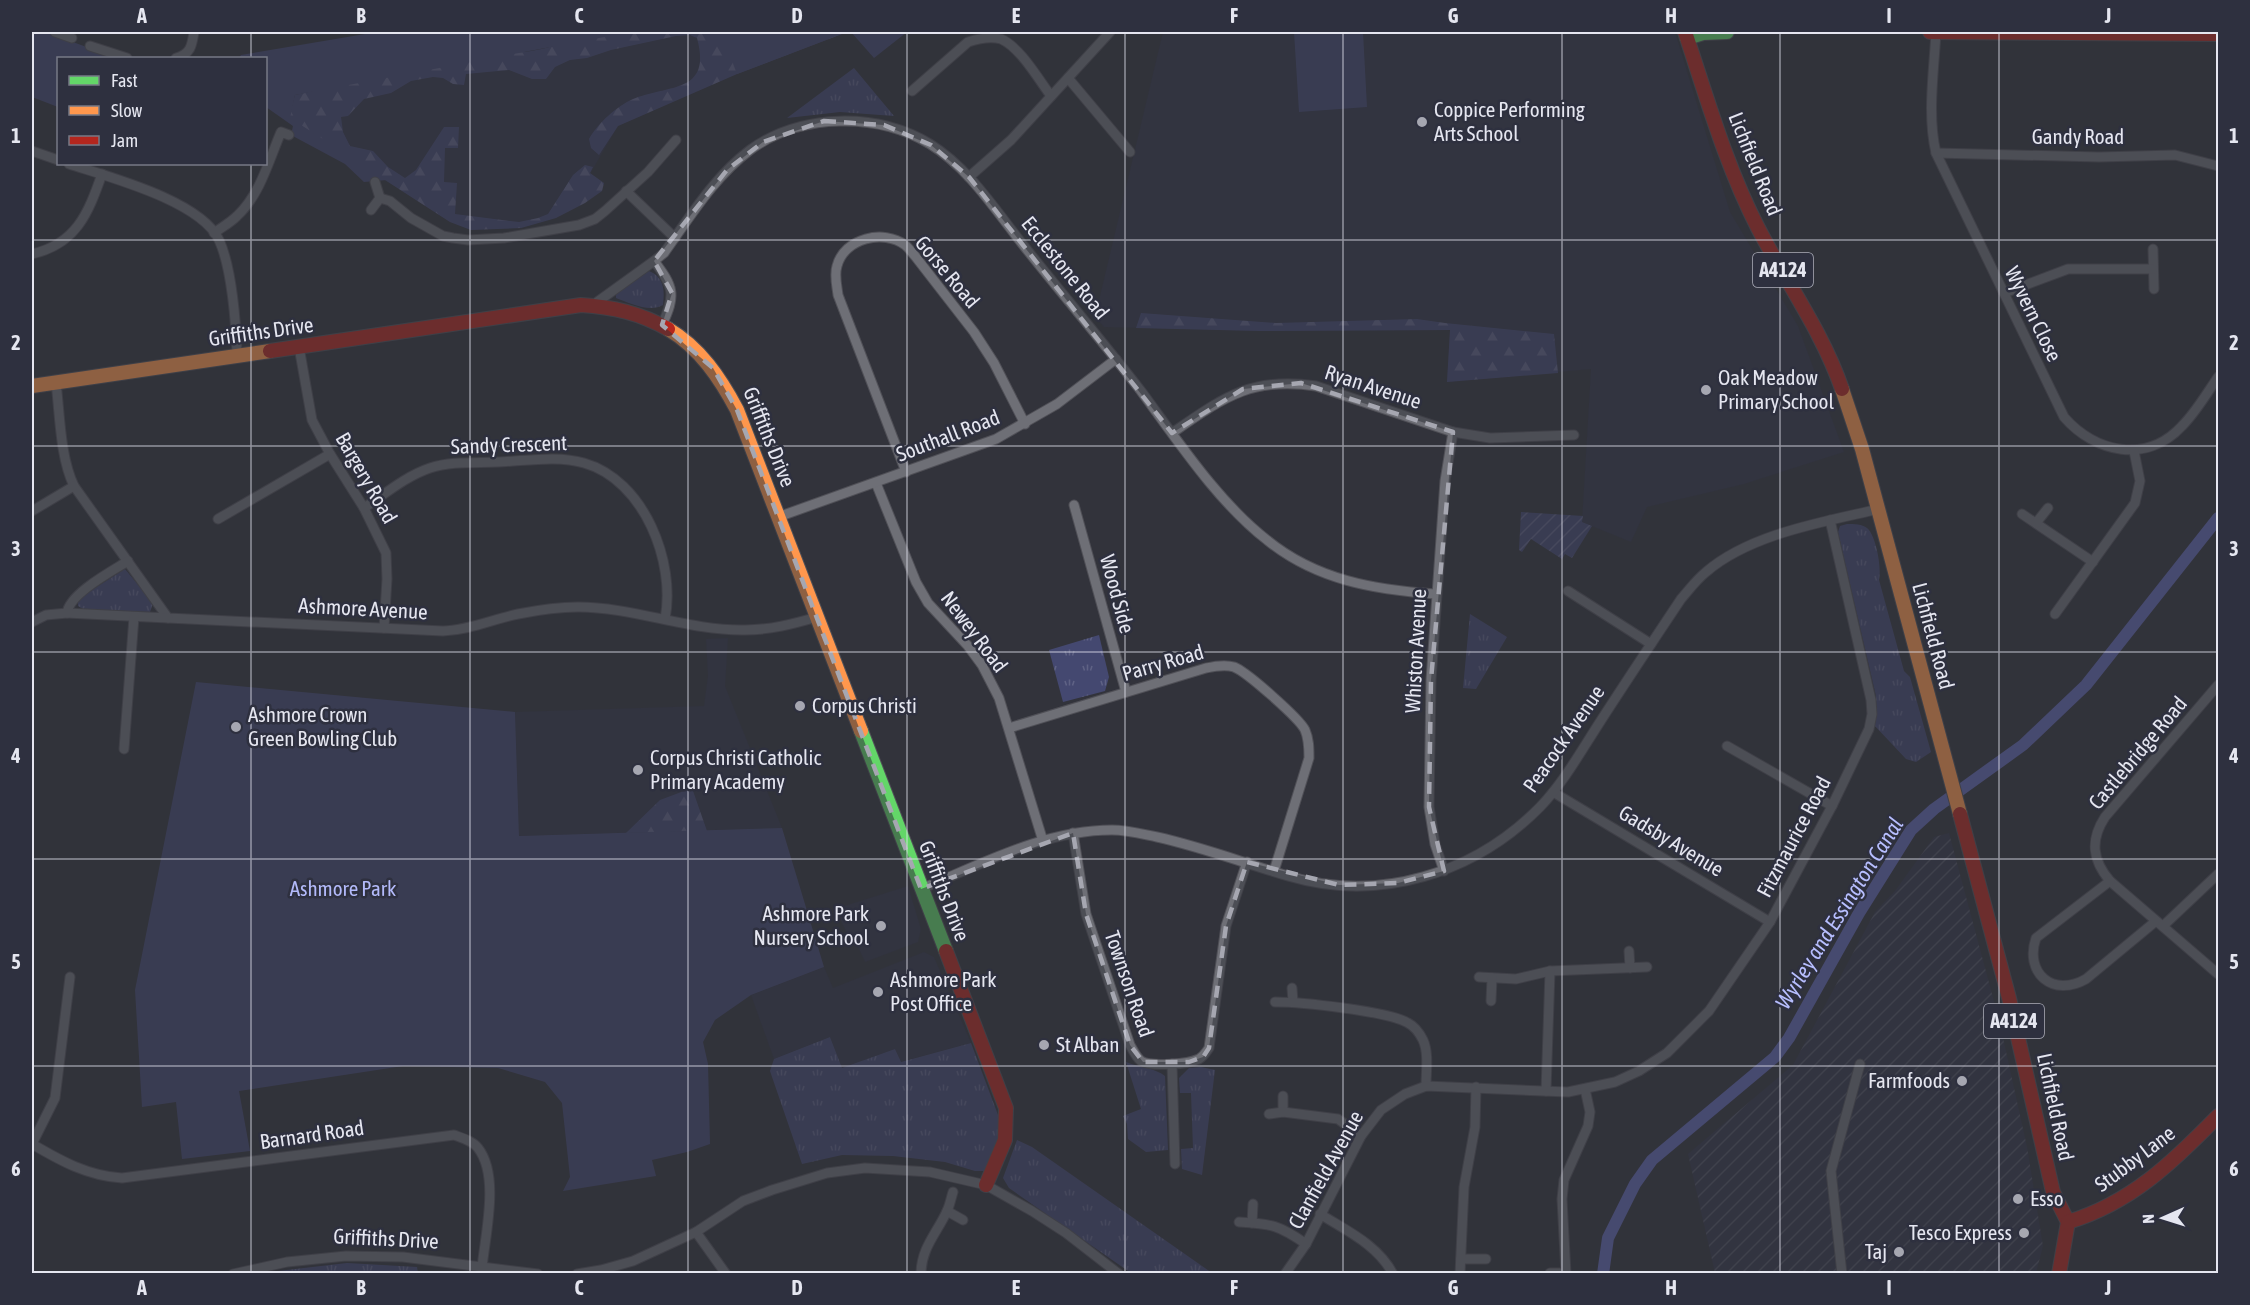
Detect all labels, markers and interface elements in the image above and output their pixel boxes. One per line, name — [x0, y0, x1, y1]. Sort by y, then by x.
text: A — [136, 4, 147, 27]
text: B — [356, 4, 366, 27]
text: C — [575, 4, 584, 27]
text: D — [791, 4, 803, 27]
text: E — [1012, 4, 1021, 27]
text: F — [1230, 4, 1238, 27]
text: G — [1448, 4, 1459, 27]
text: H — [1665, 4, 1677, 27]
text: I — [1886, 4, 1892, 27]
text: J — [2104, 4, 2111, 27]
legend — [57, 57, 267, 165]
text: Fast — [111, 70, 138, 91]
place label: Coppice Performing Arts School — [1434, 97, 1585, 145]
text: Slow — [111, 100, 142, 121]
street label: Lichfield Road — [1724, 108, 1788, 219]
marker: Coppice Performing Arts School — [1415, 115, 1429, 129]
text: 1 — [11, 124, 21, 147]
street label: Gandy Road — [2032, 124, 2124, 148]
text: 1 — [2229, 124, 2239, 147]
text: Jam — [111, 130, 138, 151]
street label: Ecclestone Road — [1017, 211, 1114, 324]
street label: Gorse Road — [911, 230, 985, 312]
road number: A4124 — [1753, 253, 1813, 287]
street label: Wyvern Close — [2001, 262, 2067, 365]
street label: Griffiths Drive — [207, 312, 315, 350]
text: 2 — [11, 331, 21, 354]
text: 2 — [2229, 331, 2239, 354]
street label: Ryan Avenue — [1322, 359, 1425, 413]
place label: Oak Meadow Primary School — [1718, 365, 1834, 413]
street label: Griffiths Drive — [739, 383, 801, 490]
marker: Oak Meadow Primary School — [1699, 383, 1713, 397]
street label: Southall Road — [892, 404, 1003, 466]
street label: Bargery Road — [331, 428, 403, 527]
street label: Sandy Crescent — [450, 430, 568, 458]
text: 3 — [11, 537, 21, 560]
text: 3 — [2229, 537, 2239, 560]
street label: Wood Side — [1096, 552, 1140, 636]
street label: Lichfield Road — [1908, 580, 1960, 692]
street label: Newey Road — [937, 586, 1013, 677]
street label: Whiston Avenue — [1400, 588, 1430, 714]
street label: Ashmore Avenue — [298, 593, 428, 623]
street label: Parry Road — [1119, 639, 1206, 685]
street label: Peacock Avenue — [1517, 680, 1609, 797]
street label: Castlebridge Road — [2083, 691, 2191, 814]
place label: Corpus Christi — [812, 693, 917, 717]
marker: Corpus Christi — [793, 699, 807, 713]
place label: Ashmore Crown Green Bowling Club — [248, 702, 397, 750]
marker: Ashmore Crown Green Bowling Club — [229, 720, 243, 734]
text: 4 — [10, 744, 21, 767]
text: 4 — [2228, 744, 2239, 767]
place label: Corpus Christi Catholic Primary Academy — [650, 745, 821, 793]
marker: Corpus Christi Catholic Primary Academy — [631, 763, 645, 777]
street label: Fitzmaurice Road — [1751, 772, 1835, 901]
street label: Gadsby Avenue — [1615, 800, 1728, 881]
water label: Wyrley and Essington Canal — [1769, 812, 1909, 1014]
street label: Griffiths Drive — [915, 837, 975, 944]
park label: Ashmore Park — [290, 876, 396, 900]
place label: Ashmore Park Nursery School — [754, 901, 869, 949]
marker: Ashmore Park Nursery School — [874, 919, 888, 933]
street label: Townson Road — [1101, 927, 1159, 1040]
text: 5 — [11, 950, 21, 973]
text: 5 — [2229, 950, 2239, 973]
place label: Ashmore Park Post Office — [890, 967, 997, 1015]
marker: Ashmore Park Post Office — [871, 985, 885, 999]
road number: A4124 — [1984, 1004, 2044, 1038]
place label: St Alban — [1056, 1032, 1120, 1056]
marker: St Alban — [1037, 1038, 1051, 1052]
street label: Lichfield Road — [2033, 1051, 2079, 1163]
place label: Farmfoods — [1868, 1068, 1950, 1092]
marker: Farmfoods — [1955, 1074, 1969, 1088]
street label: Clanfield Avenue — [1283, 1106, 1367, 1233]
street label: Barnard Road — [258, 1115, 366, 1153]
street label: Stubby Lane — [2090, 1120, 2179, 1196]
text: 6 — [11, 1157, 21, 1180]
text: 6 — [2229, 1157, 2239, 1180]
place label: Esso — [2030, 1186, 2064, 1210]
north arrow — [2133, 1188, 2193, 1248]
marker: Esso — [2011, 1192, 2025, 1206]
text: N — [2139, 1214, 2157, 1224]
place label: Tesco Express — [1909, 1220, 2012, 1244]
street label: Griffiths Drive — [333, 1223, 439, 1253]
marker: Tesco Express — [2017, 1226, 2031, 1240]
place label: Taj — [1865, 1239, 1887, 1263]
marker: Taj — [1892, 1245, 1906, 1259]
text: A — [136, 1276, 147, 1299]
text: B — [356, 1276, 366, 1299]
text: C — [575, 1276, 584, 1299]
text: D — [791, 1276, 803, 1299]
text: E — [1012, 1276, 1021, 1299]
text: F — [1230, 1276, 1238, 1299]
text: G — [1448, 1276, 1459, 1299]
text: H — [1665, 1276, 1677, 1299]
text: I — [1886, 1276, 1892, 1299]
text: J — [2104, 1276, 2111, 1299]

